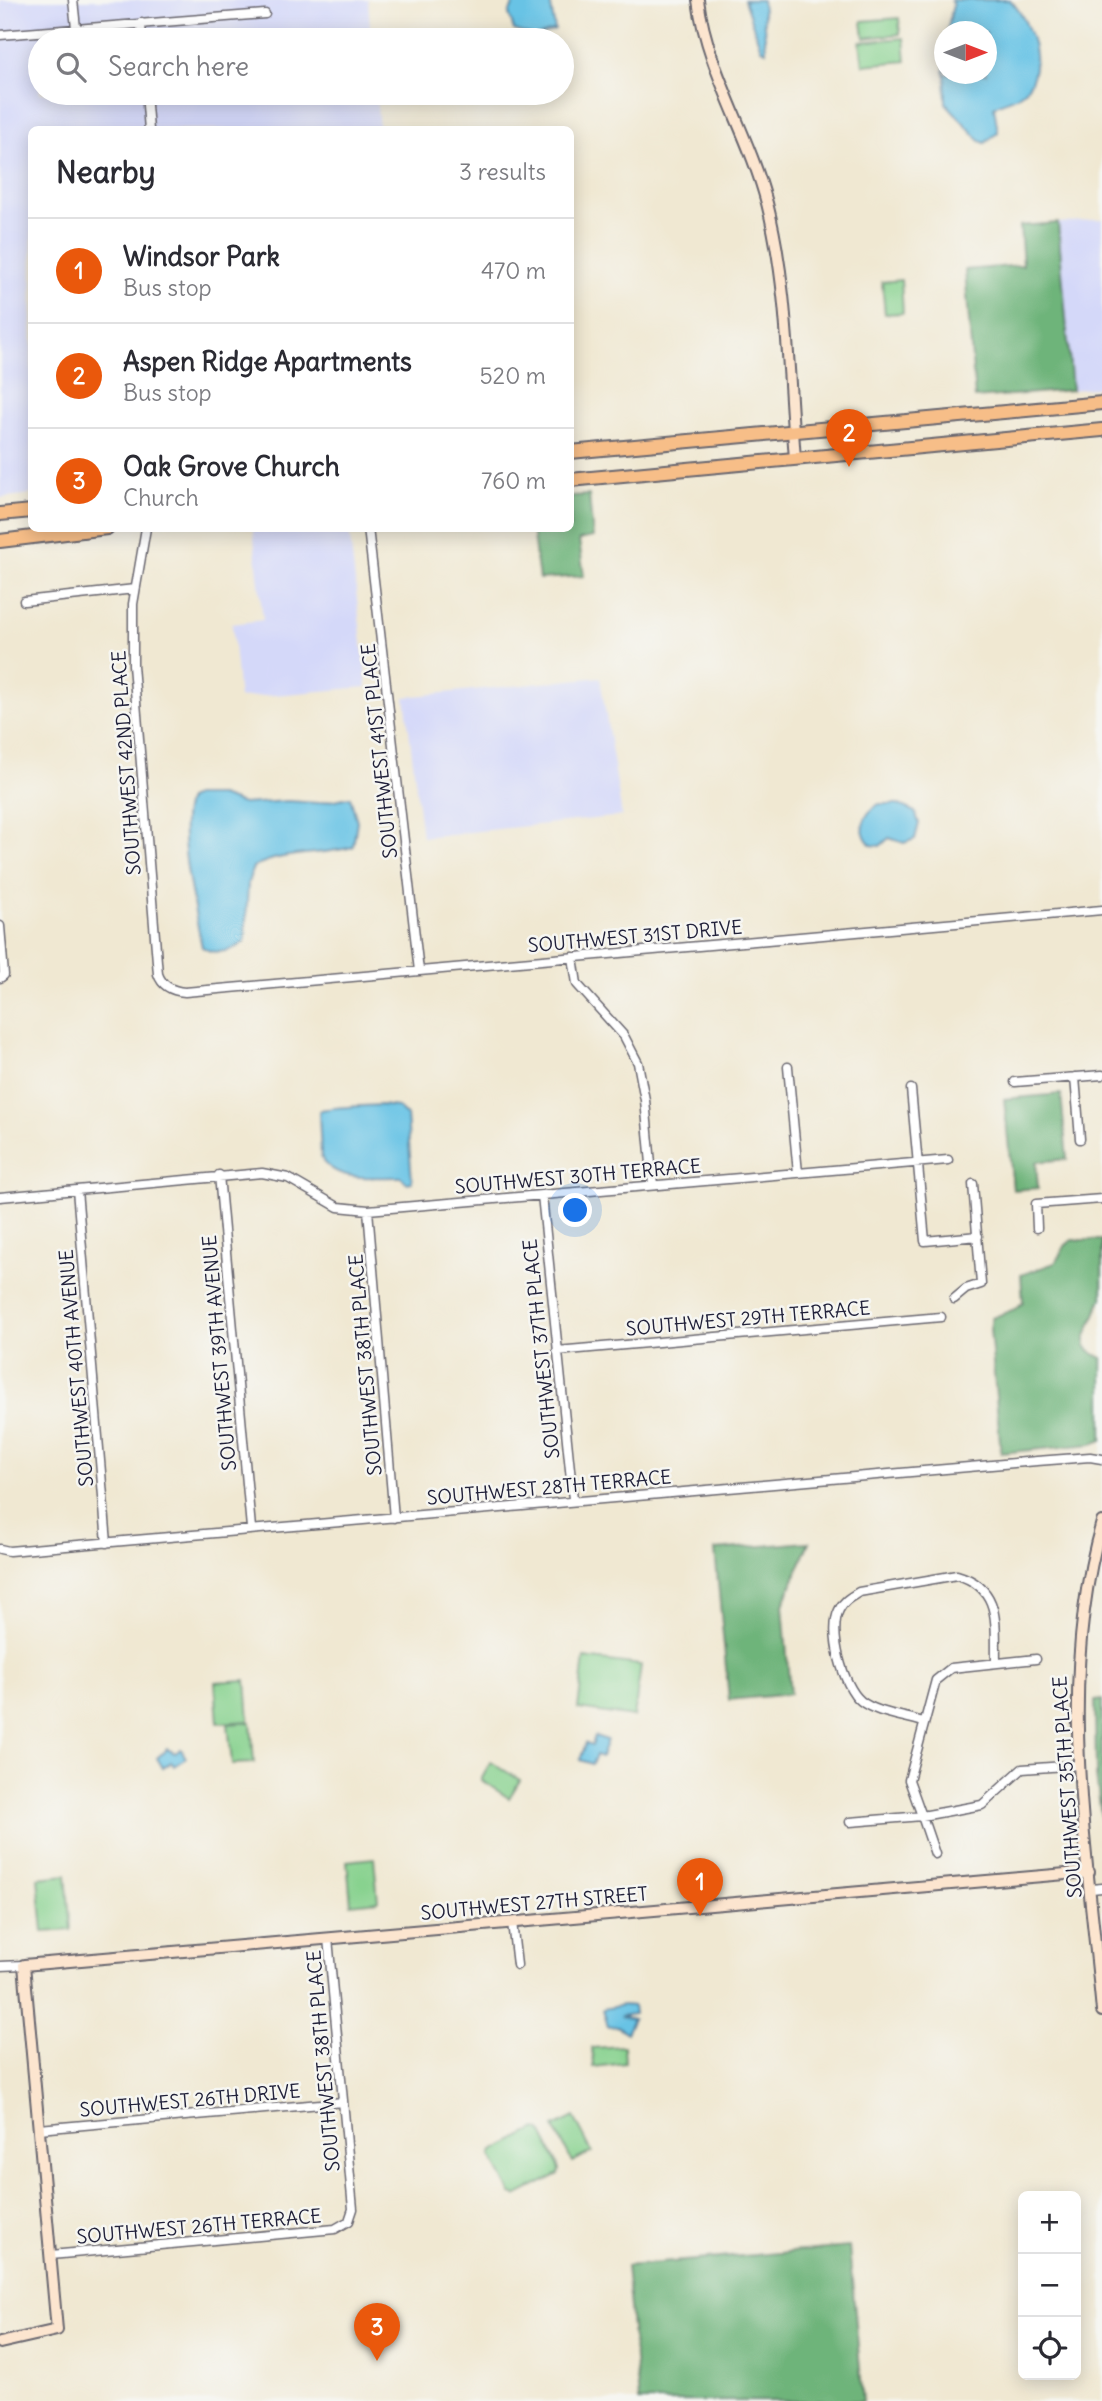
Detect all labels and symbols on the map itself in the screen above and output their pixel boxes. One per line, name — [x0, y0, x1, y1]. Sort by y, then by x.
north arrow — [934, 21, 997, 84]
pin: 2 — [826, 409, 872, 467]
street label: SOUTHWEST 41ST PLACE — [356, 642, 402, 860]
street label: SOUTHWEST 42ND PLACE — [106, 650, 146, 876]
street label: SOUTHWEST 31ST DRIVE — [527, 915, 743, 957]
street label: SOUTHWEST 30TH TERRACE — [454, 1153, 702, 1199]
your location — [558, 1193, 592, 1227]
street label: SOUTHWEST 39TH AVENUE — [197, 1234, 241, 1472]
street label: SOUTHWEST 37TH PLACE — [518, 1238, 564, 1460]
street label: SOUTHWEST 40TH AVENUE — [54, 1248, 98, 1488]
street label: SOUTHWEST 38TH PLACE — [343, 1253, 387, 1477]
street label: SOUTHWEST 29TH TERRACE — [625, 1295, 871, 1341]
street label: SOUTHWEST 28TH TERRACE — [426, 1464, 672, 1510]
street label: SOUTHWEST 35TH PLACE — [1047, 1675, 1087, 1899]
pin: 1 — [677, 1858, 723, 1916]
street label: SOUTHWEST 27TH STREET — [420, 1881, 649, 1925]
street label: SOUTHWEST 38TH PLACE — [301, 1949, 345, 2173]
street label: SOUTHWEST 26TH DRIVE — [79, 2078, 301, 2122]
street label: SOUTHWEST 26TH TERRACE — [76, 2203, 322, 2249]
pin: 3 — [354, 2303, 400, 2361]

